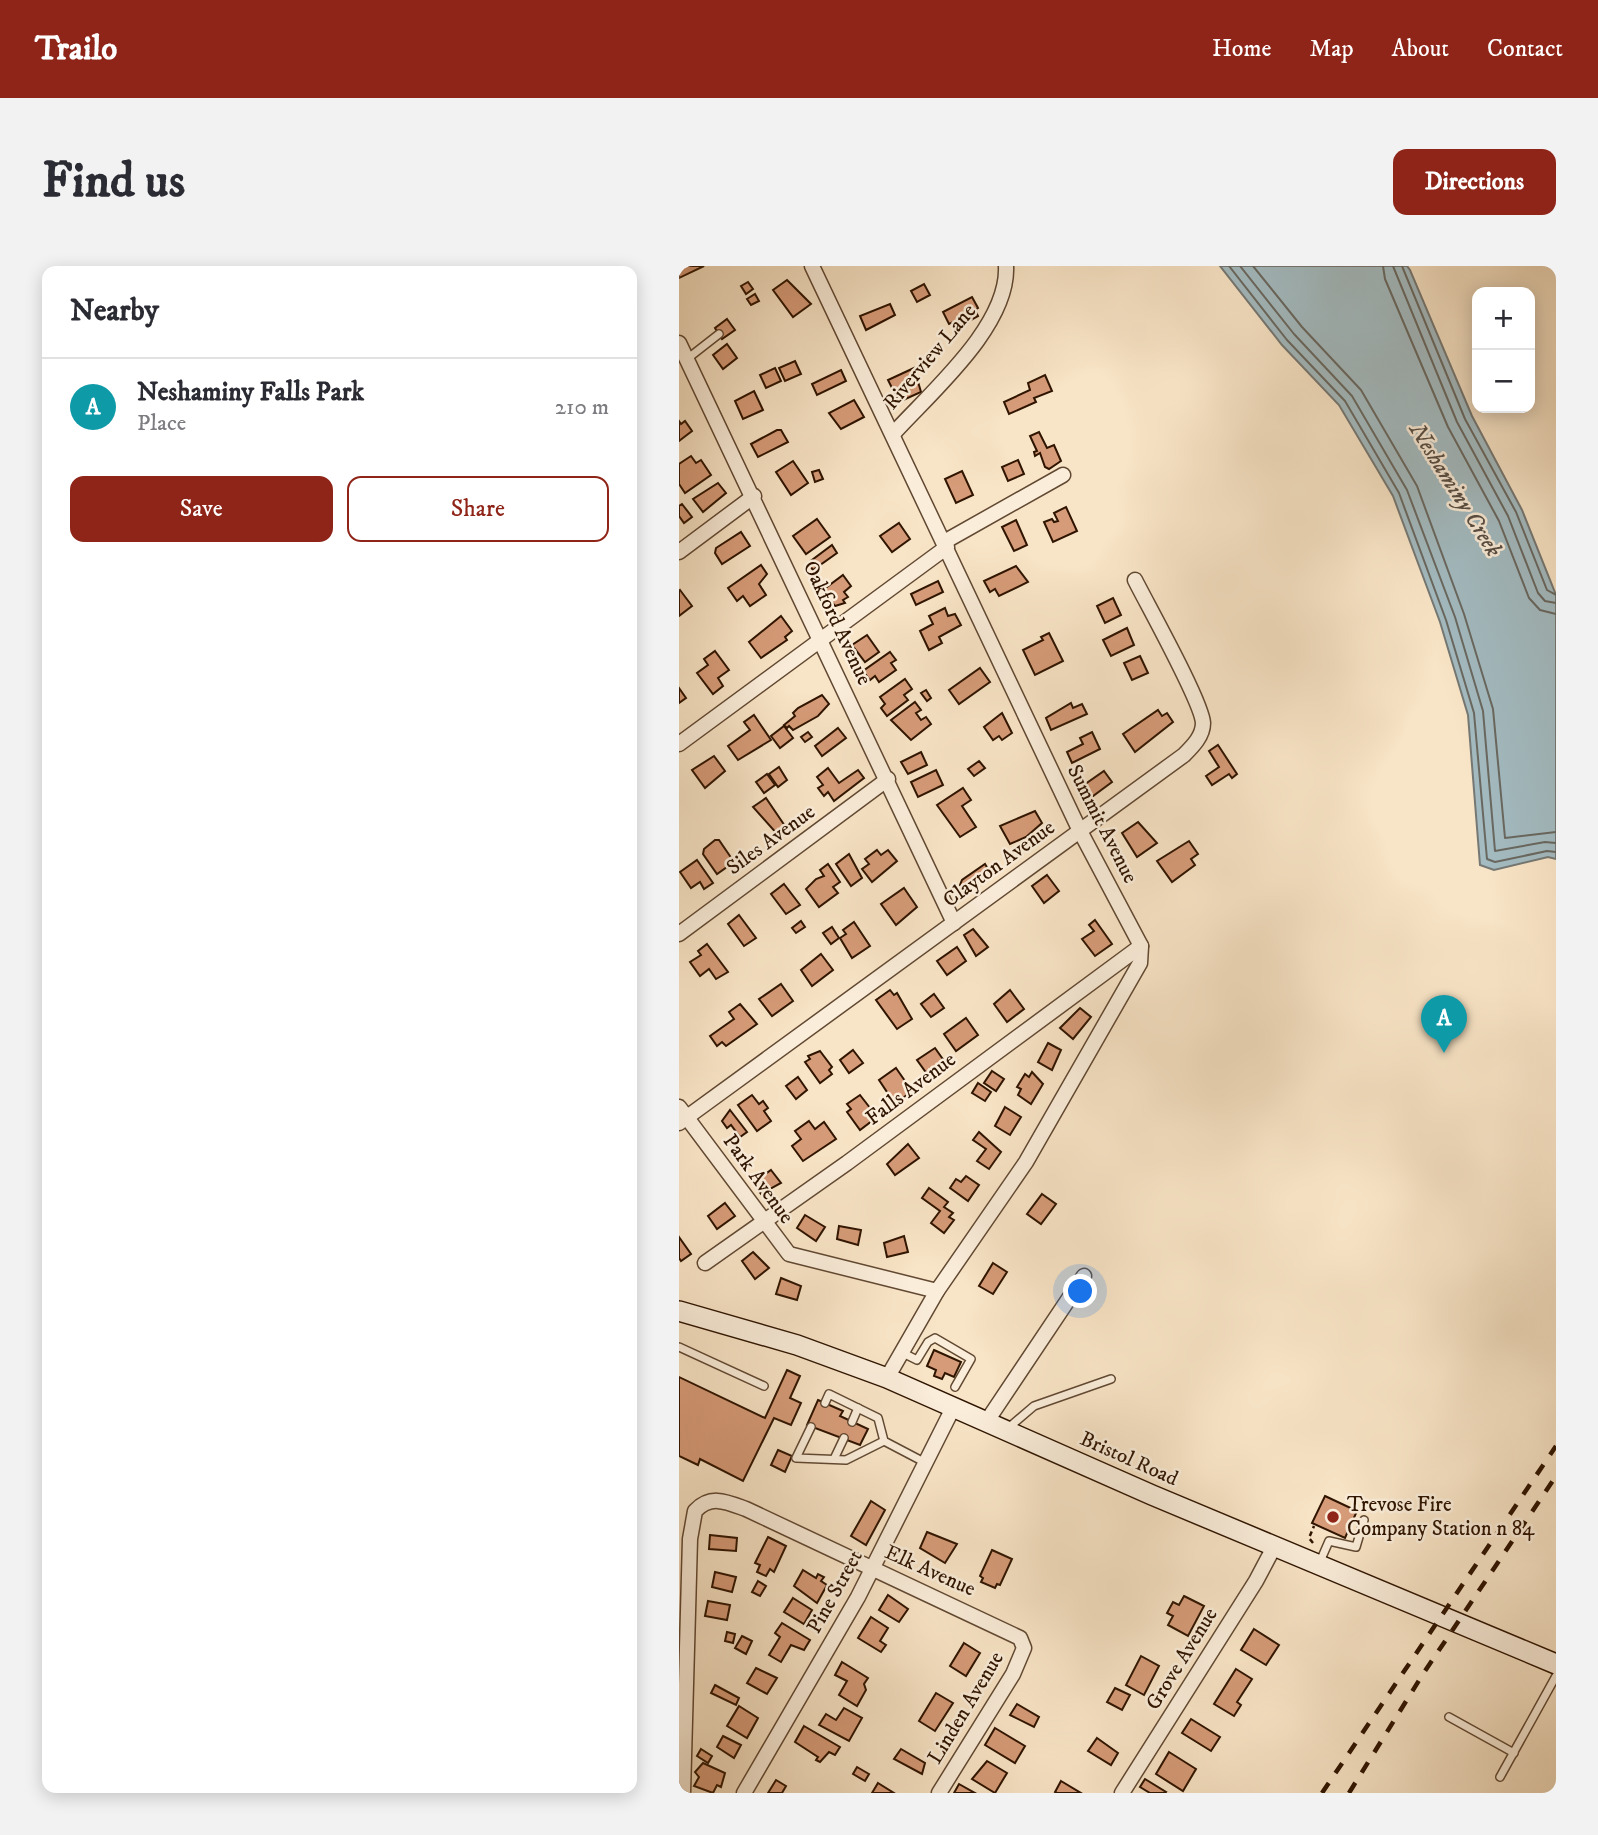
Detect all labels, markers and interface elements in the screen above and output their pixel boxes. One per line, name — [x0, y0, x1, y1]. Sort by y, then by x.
text: Trailo — [35, 29, 117, 70]
text: Home — [1212, 34, 1271, 64]
text: Map — [1309, 34, 1354, 64]
text: About — [1392, 34, 1449, 64]
text: Contact — [1487, 34, 1563, 64]
button: Directions — [1393, 149, 1556, 215]
text: Find us — [42, 151, 185, 213]
map controls — [1472, 287, 1535, 413]
button: + — [1472, 287, 1535, 350]
text: Nearby — [70, 293, 159, 330]
street label: Riverview Lane — [878, 299, 982, 415]
button: − — [1472, 350, 1535, 413]
text: Neshaminy Falls Park — [137, 376, 364, 409]
text: A — [86, 393, 100, 422]
text: 210 m — [555, 393, 609, 422]
text: Place — [137, 409, 186, 438]
water label: Neshaminy Creek — [1401, 416, 1508, 563]
button: Save — [70, 476, 333, 542]
button: Share — [347, 476, 609, 542]
street label: Oakford Avenue — [797, 557, 877, 690]
street label: Summit Avenue — [1061, 760, 1143, 888]
street label: Siles Avenue — [722, 799, 821, 881]
street label: Clayton Avenue — [938, 815, 1060, 913]
pin: A — [1421, 995, 1467, 1053]
street label: Falls Avenue — [861, 1047, 961, 1131]
street label: Park Avenue — [717, 1129, 799, 1229]
your location — [1063, 1274, 1097, 1308]
street label: Bristol Road — [1076, 1426, 1183, 1492]
place label: Trevose Fire Company Station n 84 — [1347, 1492, 1535, 1542]
marker: Trevose Fire Company Station n 84 — [1325, 1509, 1341, 1525]
street label: Elk Avenue — [881, 1539, 980, 1603]
street label: Pine Street — [801, 1546, 869, 1638]
street label: Grove Avenue — [1140, 1603, 1224, 1715]
street label: Linden Avenue — [922, 1647, 1010, 1769]

